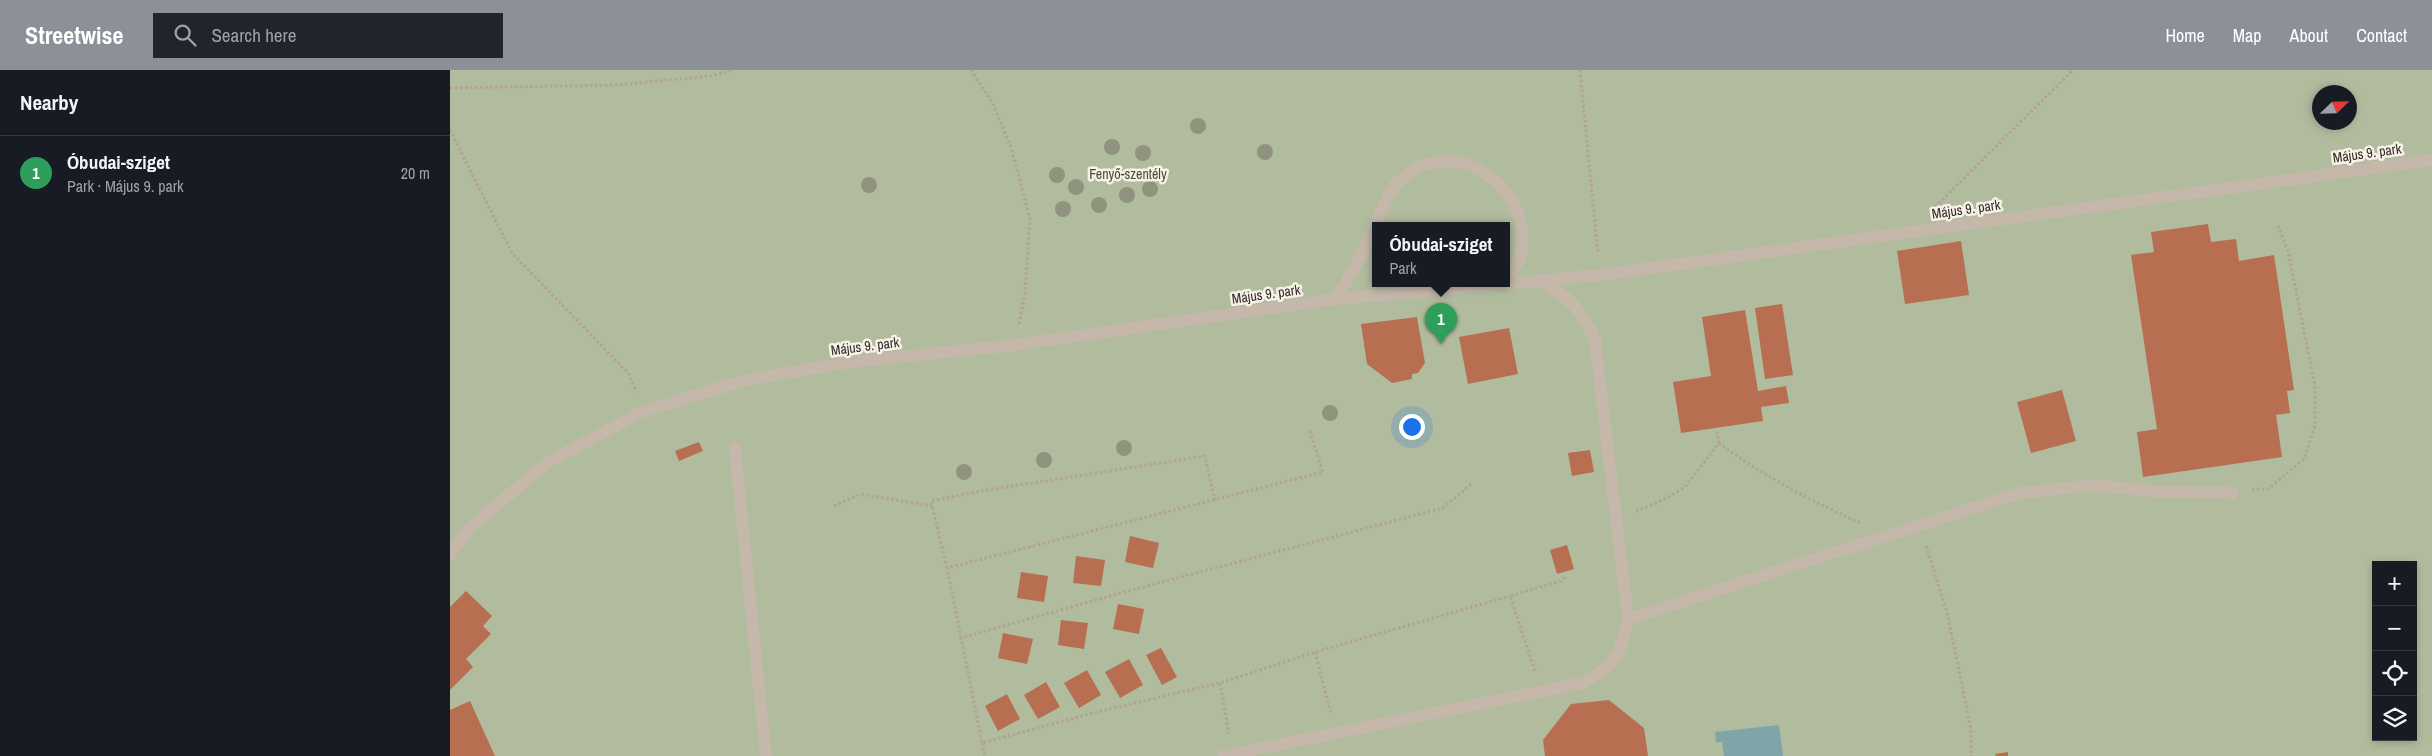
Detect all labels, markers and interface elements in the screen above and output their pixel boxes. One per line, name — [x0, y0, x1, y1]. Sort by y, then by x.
search box — [153, 13, 503, 58]
text: Streetwise — [25, 19, 123, 51]
icon: search — [171, 21, 199, 49]
text: Search here — [211, 22, 296, 48]
text: Home — [2165, 23, 2205, 48]
text: Map — [2233, 23, 2262, 48]
text: About — [2290, 23, 2328, 48]
text: Contact — [2356, 23, 2407, 48]
north arrow — [2312, 85, 2357, 130]
text: Nearby — [20, 88, 78, 117]
street label: Május 9. park — [2332, 139, 2403, 167]
text: Óbudai-sziget — [67, 149, 170, 175]
text: 1 — [32, 162, 40, 184]
text: 20 m — [401, 162, 430, 184]
park label: Fenyő-szentély — [1089, 165, 1167, 183]
text: Park · Május 9. park — [67, 175, 184, 197]
street label: Május 9. park — [1931, 195, 2002, 223]
popup — [1372, 222, 1510, 287]
text: Óbudai-sziget — [1389, 231, 1493, 257]
text: Park — [1389, 257, 1416, 279]
street label: Május 9. park — [1231, 280, 1302, 308]
pin: 1 — [1425, 303, 1457, 344]
street label: Május 9. park — [830, 333, 901, 359]
your location — [1399, 414, 1425, 440]
map controls — [2372, 561, 2417, 741]
button: + — [2372, 561, 2417, 606]
button: − — [2372, 606, 2417, 651]
button: locate — [2372, 651, 2417, 696]
button: layers — [2372, 696, 2417, 741]

